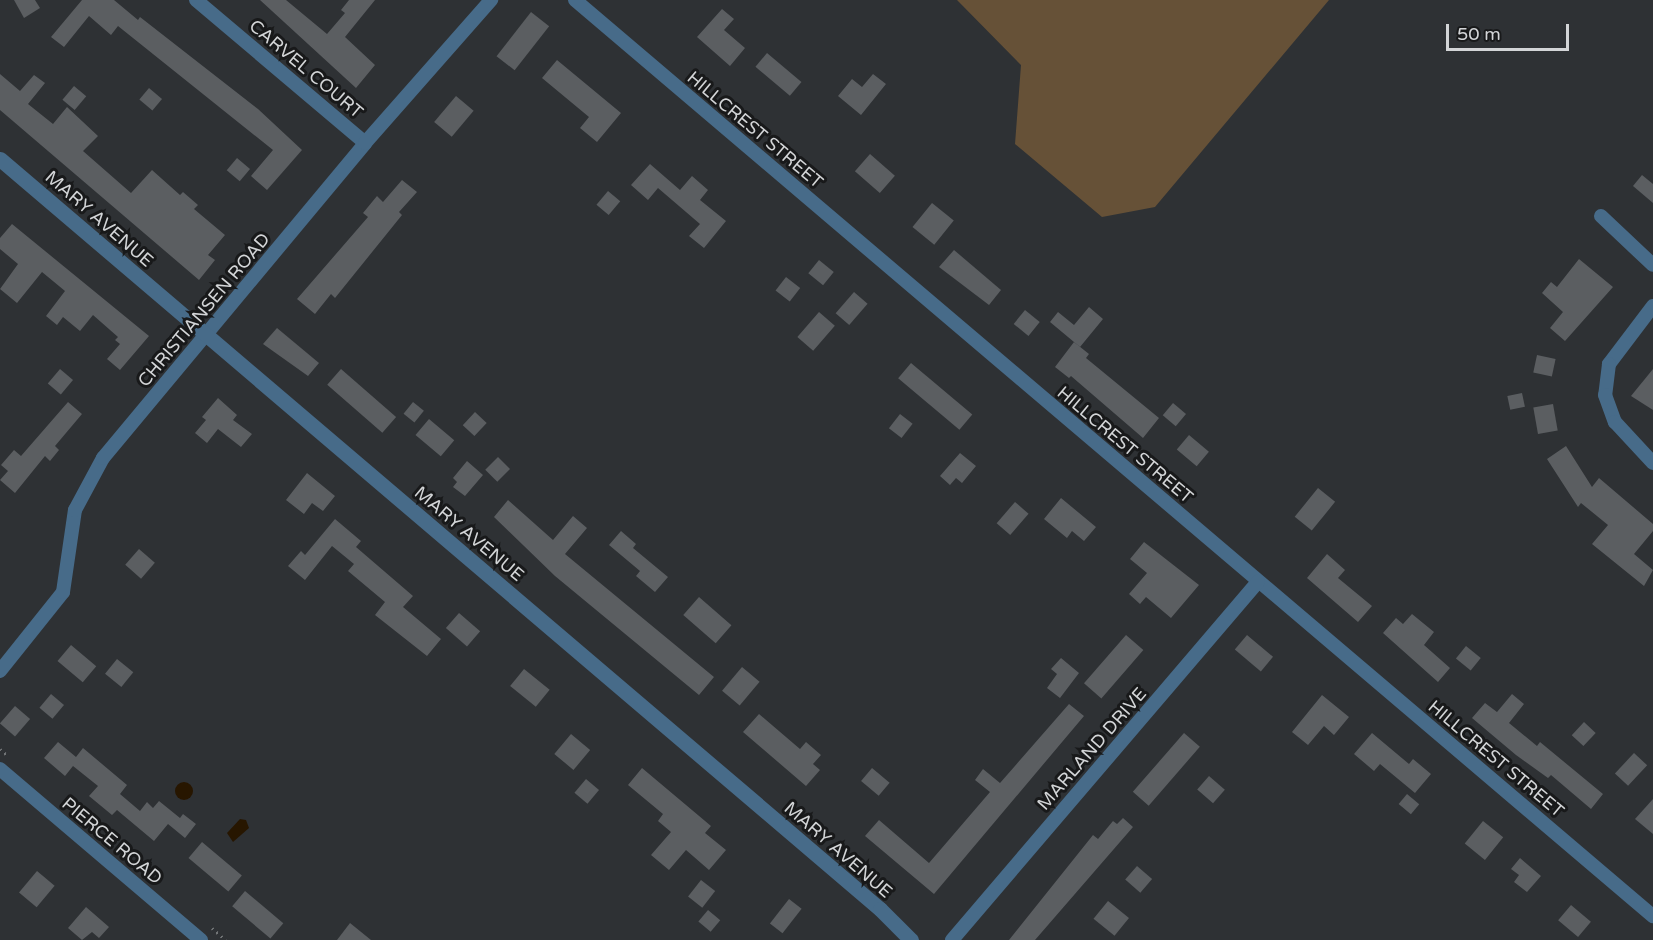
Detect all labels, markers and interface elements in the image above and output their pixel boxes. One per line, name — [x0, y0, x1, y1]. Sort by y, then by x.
scale bar — [1449, 12, 1572, 50]
street label: CARVEL COURT — [245, 15, 367, 123]
text: 50 m — [1457, 23, 1501, 45]
street label: HILLCREST STREET — [683, 67, 827, 193]
street label: MARY AVENUE — [41, 166, 157, 272]
street label: CHRISTIANSEN ROAD — [133, 229, 275, 391]
street label: HILLCREST STREET — [1053, 382, 1197, 508]
street label: MARY AVENUE — [410, 482, 528, 586]
street label: MARLAND DRIVE — [1033, 683, 1151, 815]
street label: HILLCREST STREET — [1424, 696, 1568, 822]
street label: PIERCE ROAD — [57, 793, 167, 889]
street label: MARY AVENUE — [780, 797, 896, 903]

